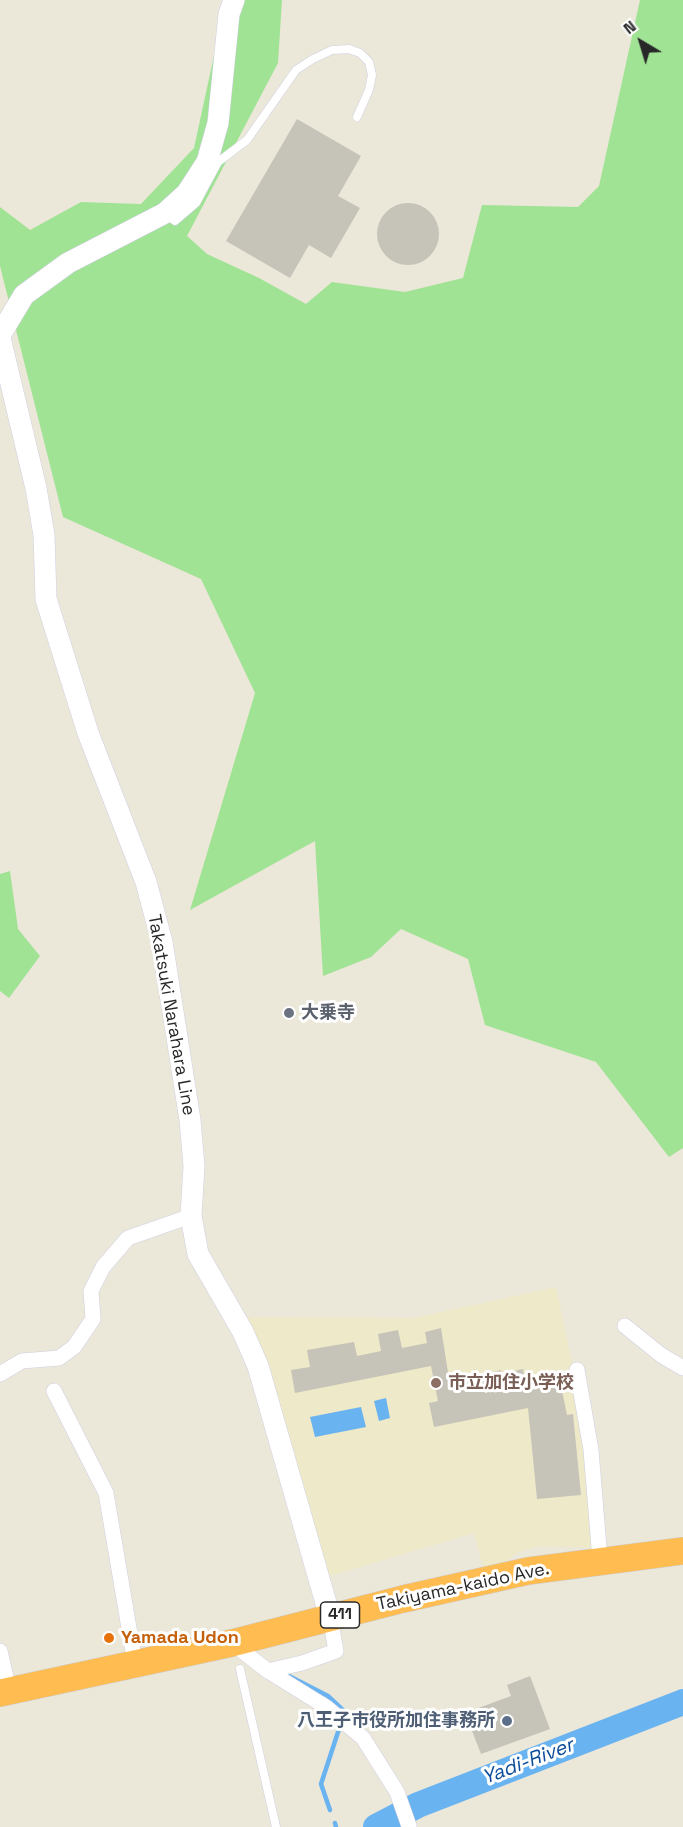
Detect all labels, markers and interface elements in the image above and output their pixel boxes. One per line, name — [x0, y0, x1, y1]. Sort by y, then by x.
north arrow — [611, 12, 671, 72]
text: N — [619, 16, 640, 39]
street label: Takatsuki Narahara Line — [143, 913, 199, 1117]
place label: 大乗寺 — [301, 1002, 355, 1024]
marker: 大乗寺 — [282, 1006, 296, 1020]
place label: 市立加住小学校 — [448, 1372, 574, 1394]
marker: 市立加住小学校 — [429, 1376, 443, 1390]
street label: Takiyama-kaido Ave. — [375, 1558, 551, 1616]
road number: 411 — [320, 1602, 360, 1628]
place label: Yamada Udon — [121, 1627, 239, 1649]
marker: Yamada Udon — [102, 1631, 116, 1645]
place label: 八王子市役所加住事務所 — [297, 1710, 495, 1732]
marker: 八王子市役所加住事務所 — [500, 1714, 514, 1728]
water label: Yadi-River — [479, 1734, 577, 1790]

